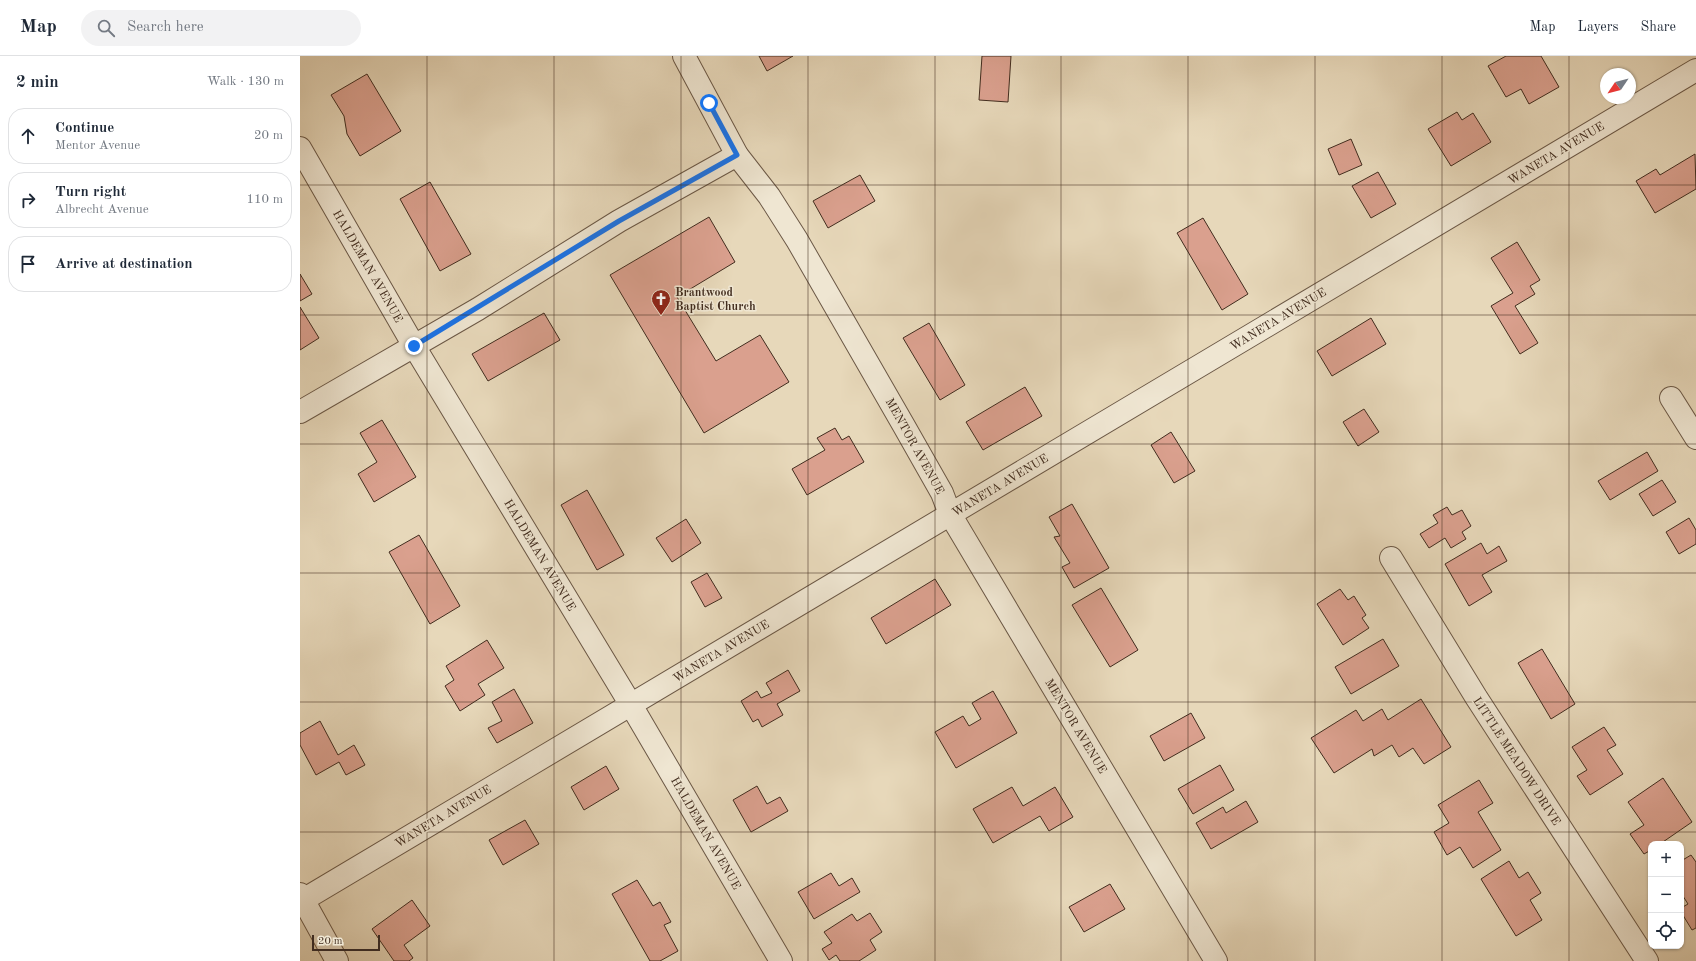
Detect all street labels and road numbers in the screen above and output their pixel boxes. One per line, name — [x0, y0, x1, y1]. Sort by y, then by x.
street label: WANETA AVENUE — [1506, 121, 1607, 187]
street label: HALDEMAN AVENUE — [330, 208, 404, 325]
street label: WANETA AVENUE — [1228, 287, 1329, 353]
street label: MENTOR AVENUE — [883, 396, 946, 497]
street label: WANETA AVENUE — [950, 453, 1051, 519]
street label: HALDEMAN AVENUE — [501, 498, 577, 613]
street label: WANETA AVENUE — [671, 619, 772, 685]
street label: MENTOR AVENUE — [1042, 677, 1108, 776]
street label: LITTLE MEADOW DRIVE — [1470, 695, 1562, 828]
street label: HALDEMAN AVENUE — [668, 775, 742, 892]
street label: WANETA AVENUE — [393, 784, 494, 850]

